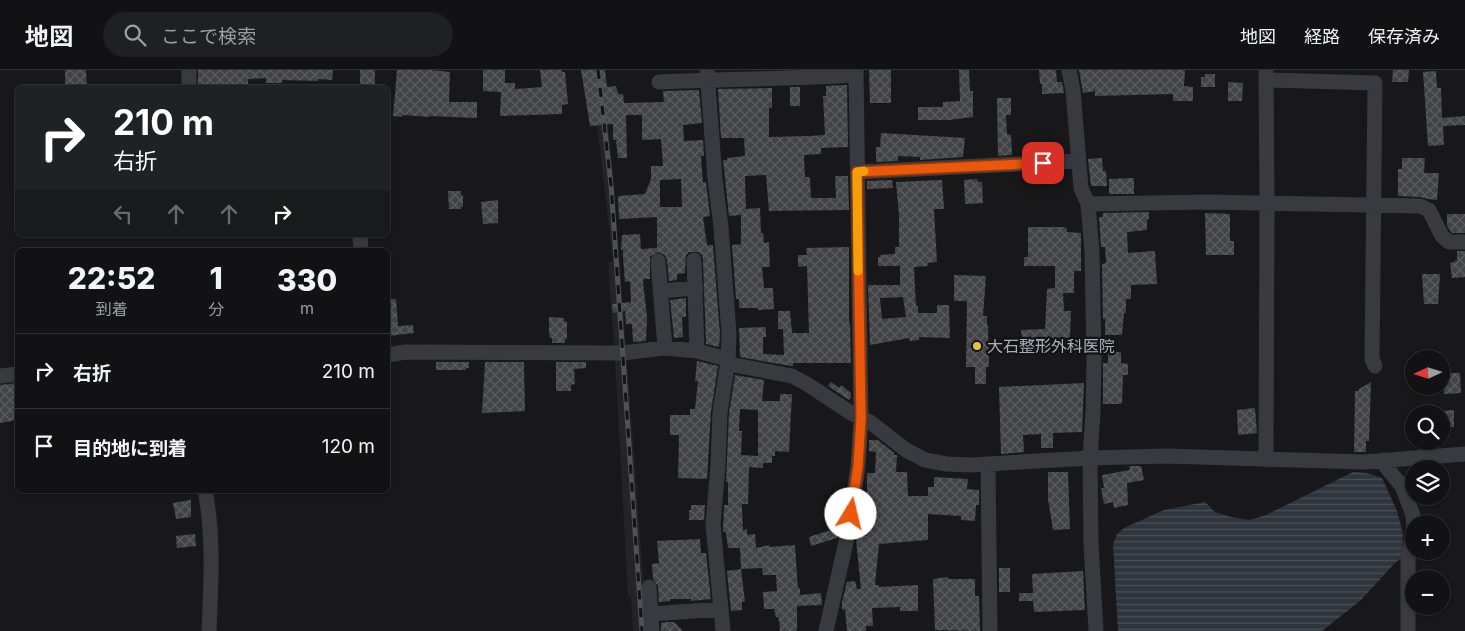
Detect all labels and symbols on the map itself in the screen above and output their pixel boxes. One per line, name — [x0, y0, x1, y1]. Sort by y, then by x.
pin — [1022, 142, 1064, 184]
place label: 大石整形外科医院 — [987, 336, 1115, 356]
marker: 大石整形外科医院 — [971, 340, 983, 352]
north arrow — [1405, 350, 1450, 395]
position arrow — [824, 487, 876, 539]

